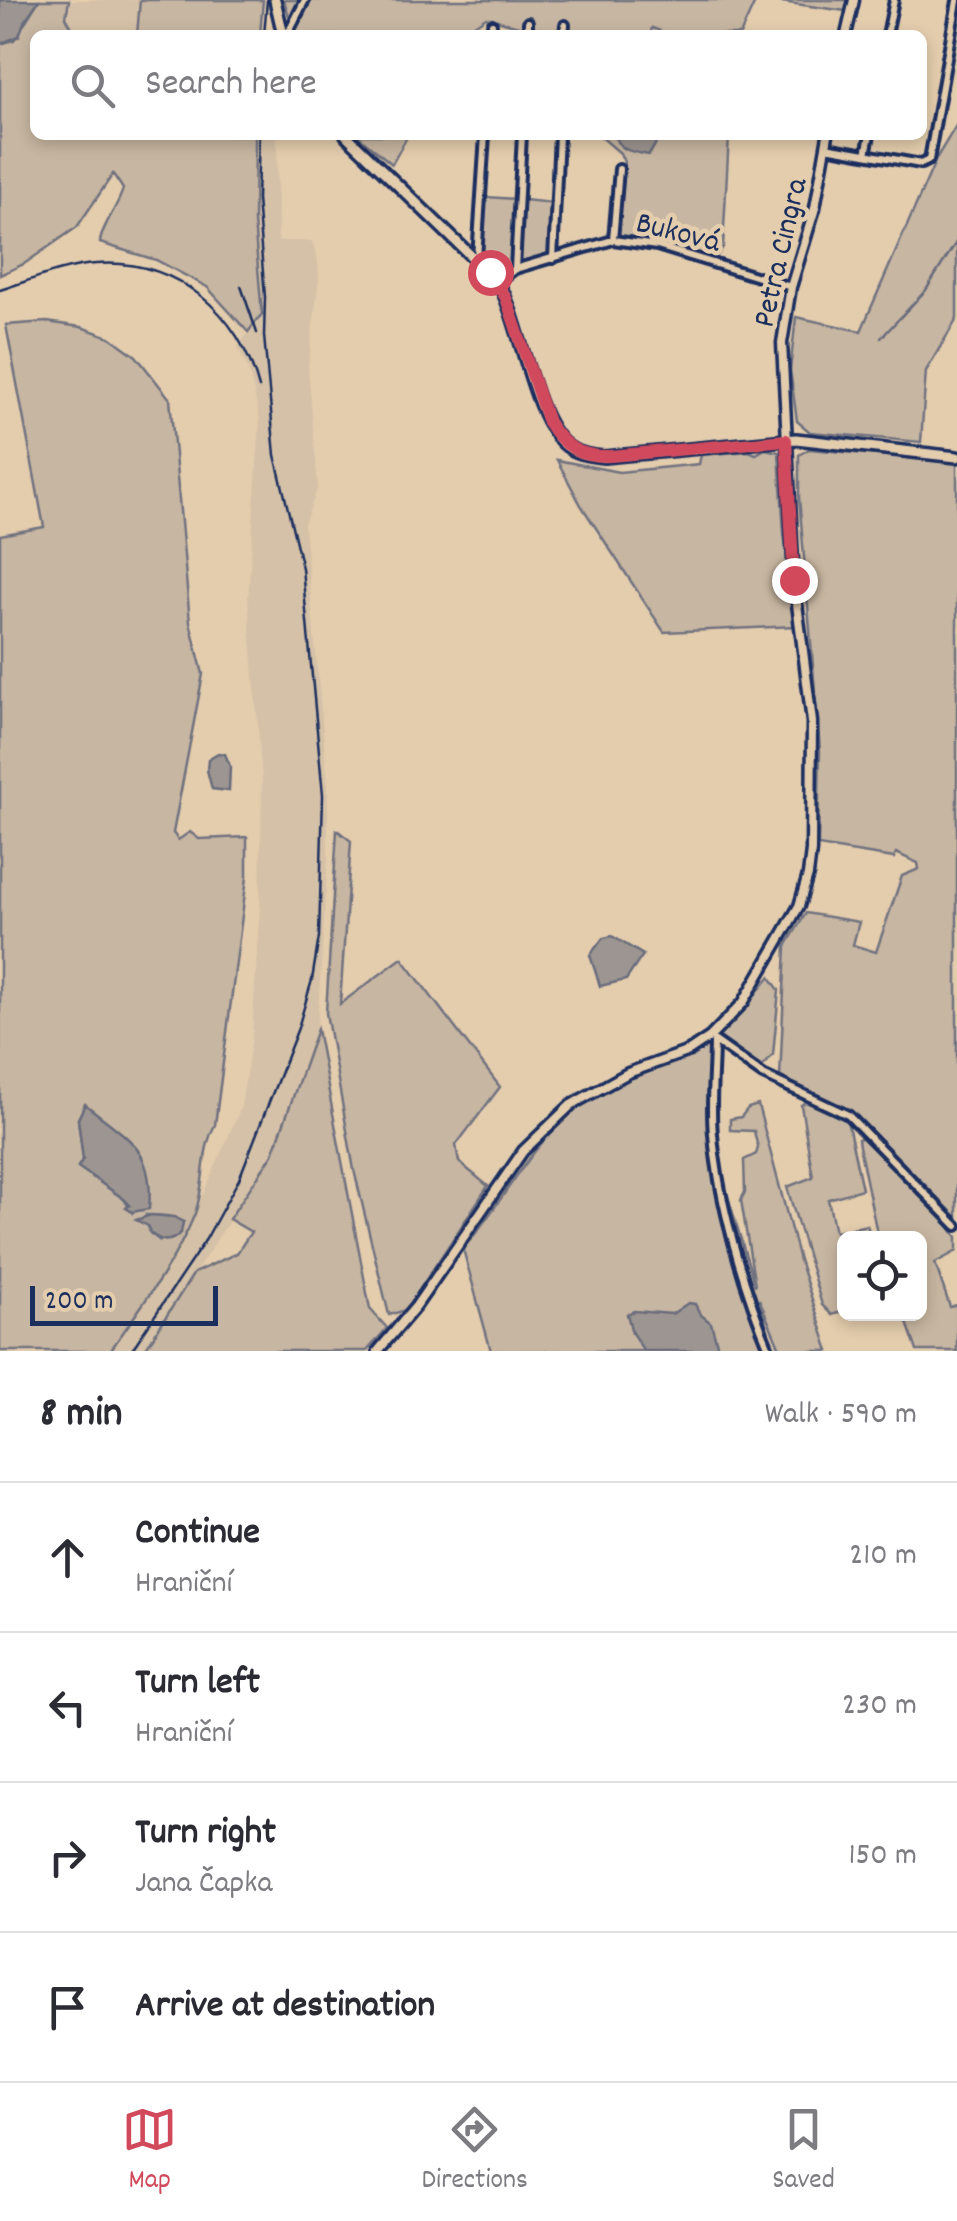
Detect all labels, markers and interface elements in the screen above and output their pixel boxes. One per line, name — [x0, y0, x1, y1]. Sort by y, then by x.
search box — [30, 30, 927, 140]
icon: search — [65, 58, 120, 113]
text: Search here — [145, 58, 317, 113]
street label: Petra Cingra — [743, 173, 823, 332]
street label: Buková — [631, 202, 725, 268]
route start — [468, 250, 514, 296]
route end — [772, 558, 818, 604]
map controls — [837, 1231, 927, 1321]
button: locate — [837, 1231, 927, 1321]
scale bar — [30, 1281, 218, 1326]
text: 200 m — [45, 1283, 113, 1323]
text: 8 min — [40, 1386, 122, 1446]
text: Walk · 590 m — [765, 1393, 917, 1439]
text: Continue — [135, 1507, 260, 1562]
icon: ahead — [40, 1530, 95, 1585]
text: 210 m — [849, 1534, 917, 1580]
text: Hraniční — [135, 1562, 232, 1608]
text: Turn left — [135, 1657, 260, 1712]
icon: left — [40, 1680, 95, 1735]
text: 230 m — [842, 1684, 917, 1730]
text: Hraniční — [135, 1712, 232, 1758]
text: Turn right — [135, 1807, 276, 1862]
icon: right — [40, 1830, 95, 1885]
text: 150 m — [848, 1834, 917, 1880]
text: Jana Čapka — [135, 1862, 272, 1908]
icon: arrive — [40, 1980, 95, 2035]
text: Arrive at destination — [135, 1980, 435, 2035]
tab: Map — [122, 2102, 177, 2202]
tab: Directions — [422, 2102, 528, 2202]
tab: Saved — [772, 2102, 835, 2202]

